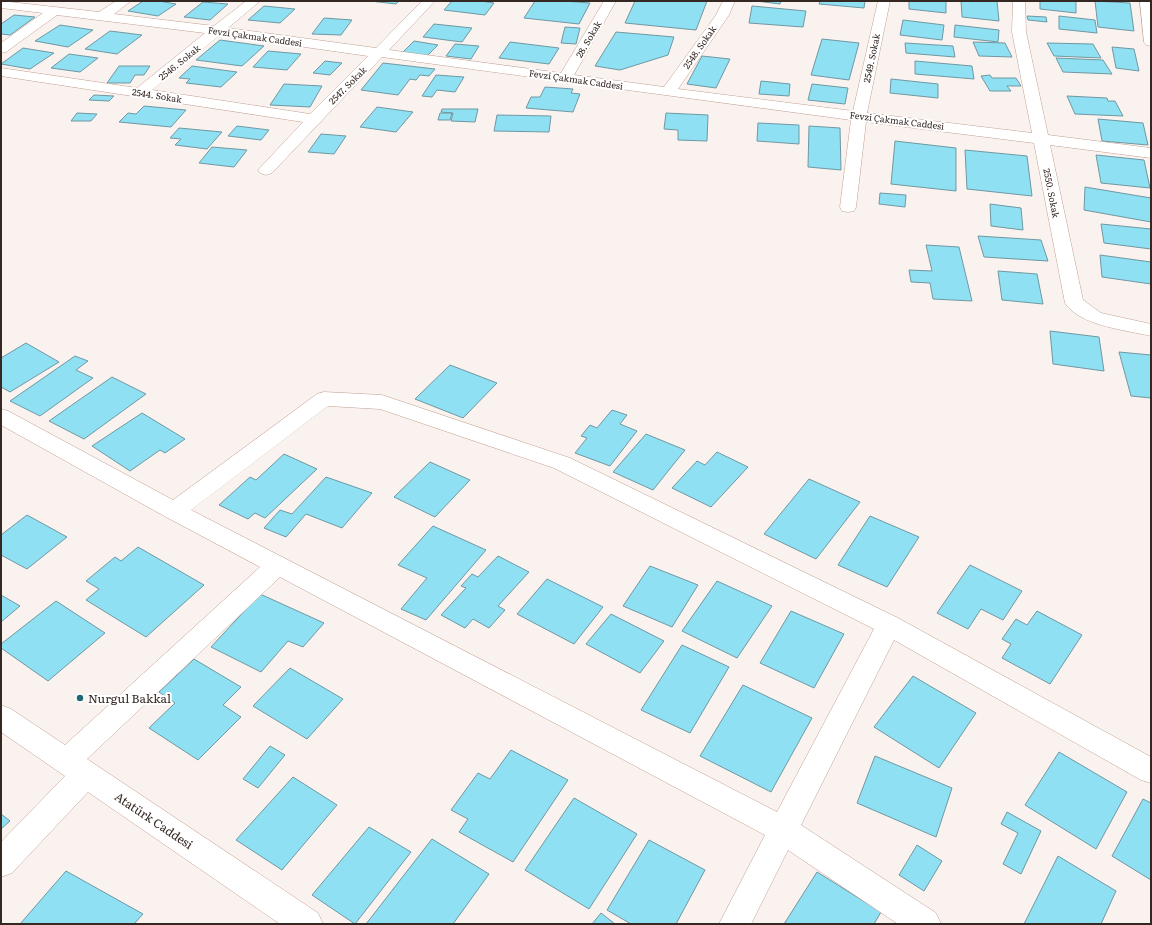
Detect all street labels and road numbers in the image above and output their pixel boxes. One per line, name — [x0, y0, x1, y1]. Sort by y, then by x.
street label: 28. Sokak — [572, 17, 604, 60]
street label: Fevzi Çakmak Caddesi — [207, 22, 303, 50]
street label: 2548. Sokak — [679, 22, 719, 72]
street label: 2549. Sokak — [859, 32, 883, 84]
street label: 2546. Sokak — [155, 40, 203, 83]
street label: 2547. Sokak — [325, 63, 369, 107]
street label: Fevzi Çakmak Caddesi — [528, 65, 624, 93]
street label: 2544. Sokak — [131, 84, 183, 106]
street label: Fevzi Çakmak Caddesi — [849, 107, 945, 133]
street label: 2550. Sokak — [1040, 167, 1064, 219]
street label: Atatürk Caddesi — [111, 787, 197, 853]

